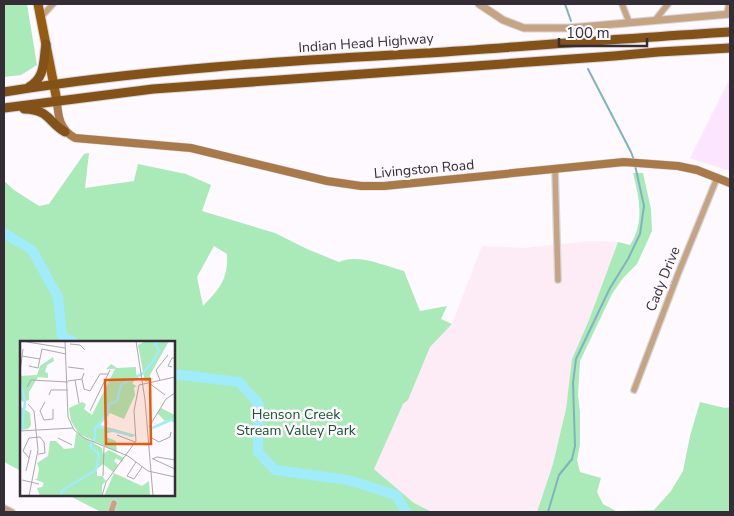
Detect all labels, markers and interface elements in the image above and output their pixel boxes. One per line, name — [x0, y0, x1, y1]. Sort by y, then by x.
scale bar — [559, 15, 646, 47]
text: 100 m — [566, 23, 610, 43]
street label: Indian Head Highway — [298, 29, 435, 57]
street label: Livingston Road — [373, 155, 475, 183]
street label: Cady Drive — [641, 244, 685, 314]
inset map — [20, 341, 175, 496]
park label: Henson Creek Stream Valley Park — [236, 405, 357, 440]

